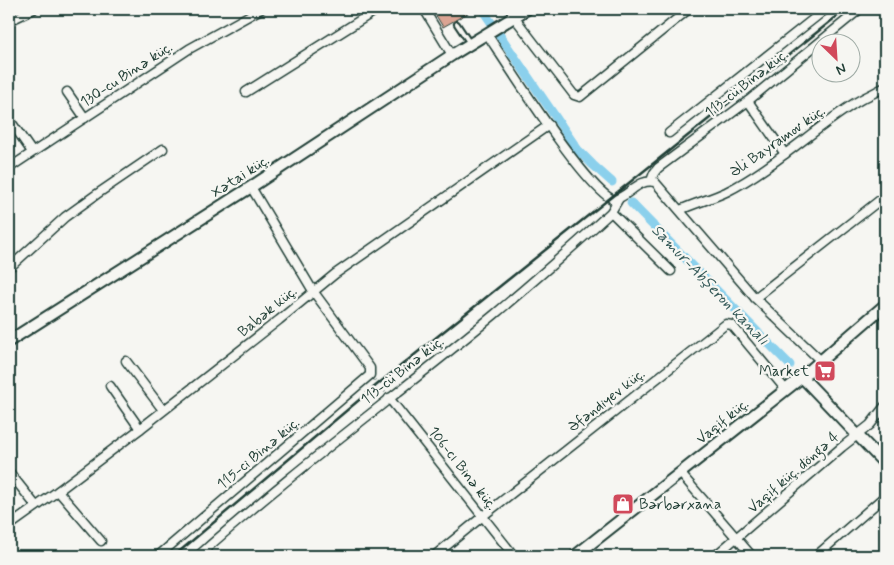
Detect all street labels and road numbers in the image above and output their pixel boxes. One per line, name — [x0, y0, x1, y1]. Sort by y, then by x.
street label: 130-cu Binə küç. — [76, 37, 177, 112]
street label: 113-cü Binə küç. — [701, 45, 792, 123]
street label: Əli Bayramov küç. — [726, 101, 830, 182]
street label: Xətai küç. — [208, 151, 273, 203]
street label: Babək küç. — [234, 282, 301, 342]
street label: 113-cü Binə küç. — [357, 332, 448, 410]
street label: Əfəndiyev küç. — [564, 364, 649, 437]
street label: Vaqif küç. — [692, 394, 753, 449]
street label: 115-ci Binə küç. — [213, 413, 304, 494]
street label: 106-cı Binə küç. — [423, 423, 501, 515]
street label: Vaqif küç. döngə 4 — [743, 427, 845, 519]

